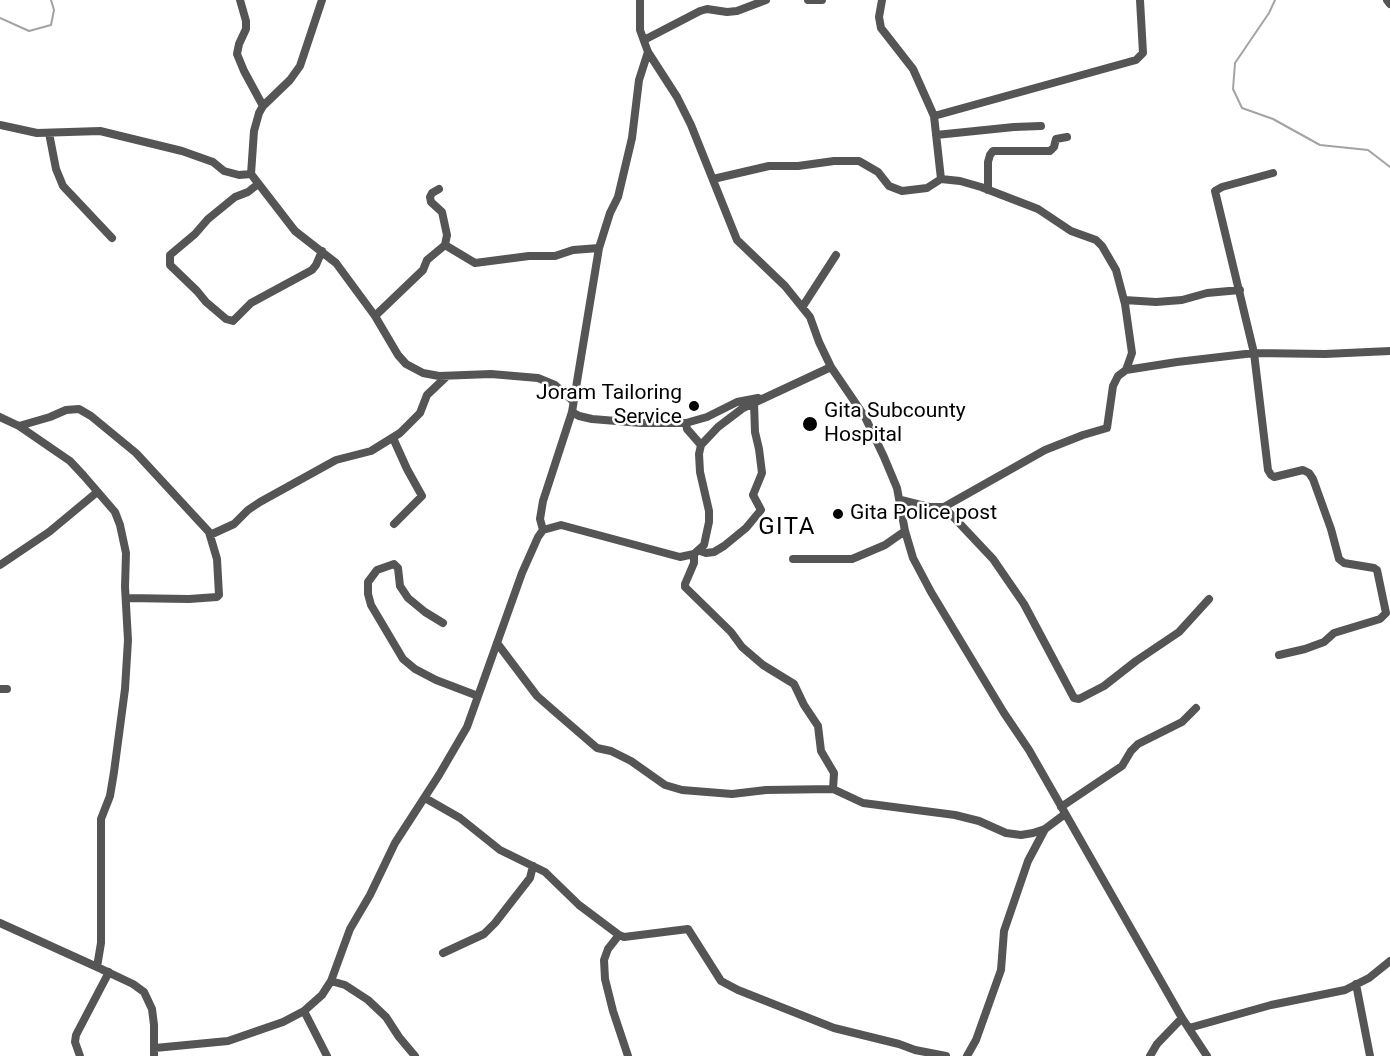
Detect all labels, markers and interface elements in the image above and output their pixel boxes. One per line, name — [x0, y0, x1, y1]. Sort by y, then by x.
place label: Joram Tailoring Service — [536, 381, 682, 431]
marker: Joram Tailoring Service — [687, 399, 701, 413]
place label: Gita Subcounty Hospital — [824, 399, 966, 449]
marker: Gita Subcounty Hospital — [801, 415, 819, 433]
place label: Gita Police post — [850, 501, 997, 527]
marker: Gita Police post — [831, 507, 845, 521]
district label: GITA — [758, 514, 816, 542]

